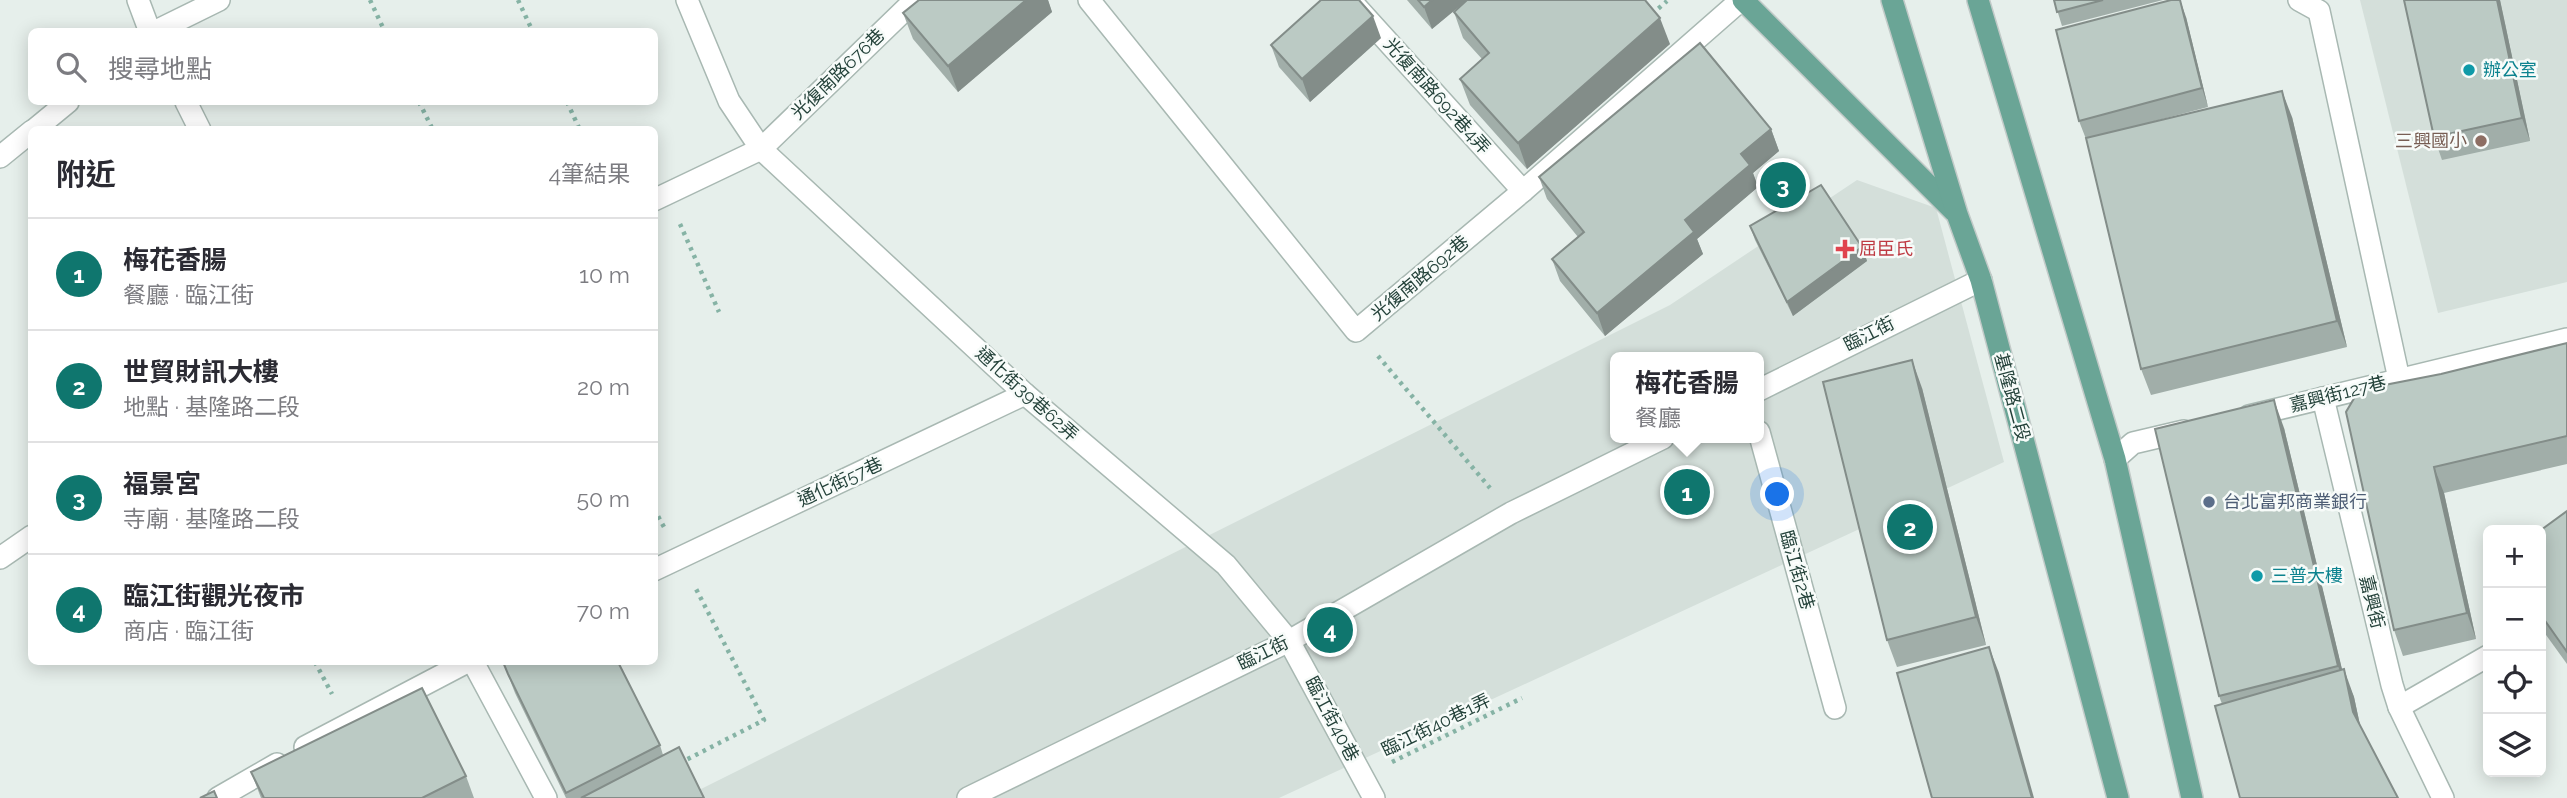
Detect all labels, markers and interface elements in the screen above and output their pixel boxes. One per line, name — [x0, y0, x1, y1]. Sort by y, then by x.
street label: 光復南路676巷 — [787, 24, 889, 123]
search box — [28, 28, 658, 105]
street label: 光復南路692巷4弄 — [1380, 33, 1495, 158]
icon: search — [52, 48, 90, 86]
text: 搜尋地點 — [108, 54, 212, 84]
place label: 辦公室 — [2483, 59, 2537, 80]
marker: 辦公室 — [2461, 62, 2477, 78]
place label: 三興國小 — [2395, 130, 2467, 151]
marker: 三興國小 — [2473, 133, 2489, 149]
text: 附近 — [56, 157, 116, 192]
pin: 3 — [1760, 159, 1806, 211]
text: 4筆結果 — [548, 160, 630, 187]
street label: 光復南路692巷 — [1367, 231, 1473, 324]
place label: 屈臣氏 — [1859, 238, 1913, 259]
marker: 屈臣氏 — [1837, 241, 1853, 257]
text: 梅花香腸 — [123, 245, 227, 275]
text: 1 — [73, 261, 85, 288]
text: 10 m — [579, 261, 630, 288]
text: 餐廳 · 臨江街 — [123, 281, 254, 308]
street label: 臨江街 — [1840, 312, 1898, 355]
street label: 通化街39巷62弄 — [972, 342, 1083, 445]
street label: 基隆路二段 — [1991, 351, 2034, 443]
popup — [1610, 352, 1764, 443]
text: 世貿財訊大樓 — [123, 357, 279, 387]
text: 梅花香腸 — [1635, 368, 1739, 398]
street label: 嘉興街127巷 — [2287, 371, 2388, 416]
text: 2 — [73, 373, 85, 400]
text: 20 m — [577, 373, 630, 400]
text: 地點 · 基隆路二段 — [123, 393, 300, 420]
text: 餐廳 — [1635, 404, 1681, 431]
street label: 通化街57巷 — [794, 453, 886, 510]
pin: 1 — [1664, 466, 1710, 518]
text: 福景宮 — [123, 469, 201, 499]
your location — [1760, 477, 1794, 511]
text: 3 — [73, 485, 85, 512]
text: 50 m — [576, 485, 630, 512]
place label: 台北富邦商業銀行 — [2223, 491, 2367, 512]
marker: 台北富邦商業銀行 — [2201, 494, 2217, 510]
pin: 2 — [1887, 501, 1933, 553]
text: 寺廟 · 基隆路二段 — [123, 505, 300, 532]
map controls — [2483, 525, 2546, 777]
button: + — [2483, 525, 2546, 588]
street label: 臨江街2巷 — [1776, 528, 1819, 612]
place label: 三普大樓 — [2271, 565, 2343, 586]
marker: 三普大樓 — [2249, 568, 2265, 584]
street label: 嘉興街 — [2356, 573, 2389, 631]
text: 臨江街觀光夜市 — [123, 581, 305, 611]
button: − — [2483, 588, 2546, 651]
text: 4 — [72, 597, 86, 624]
text: 70 m — [577, 597, 630, 624]
pin: 4 — [1307, 604, 1353, 656]
text: 商店 · 臨江街 — [123, 617, 254, 644]
street label: 臨江街 — [1234, 631, 1292, 674]
button: locate — [2483, 651, 2546, 714]
street label: 臨江街40巷 — [1301, 673, 1364, 765]
street label: 臨江街40巷1弄 — [1378, 689, 1494, 760]
button: layers — [2483, 714, 2546, 777]

